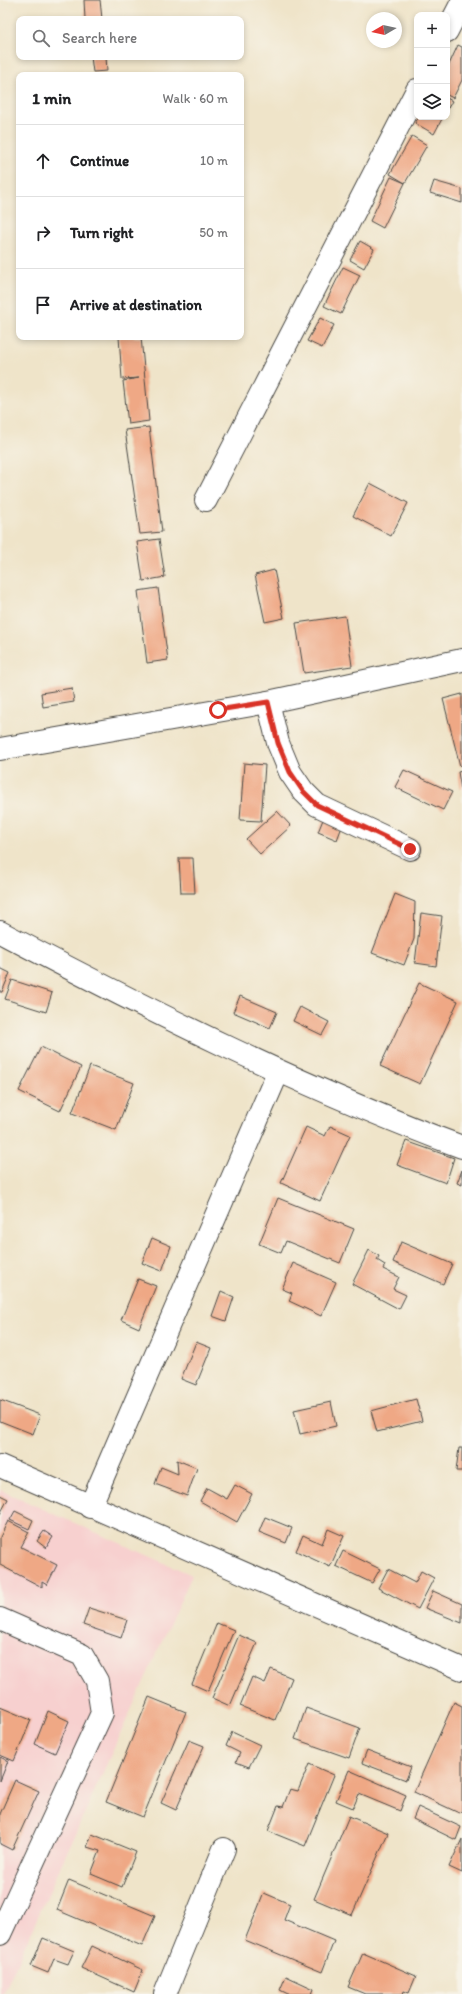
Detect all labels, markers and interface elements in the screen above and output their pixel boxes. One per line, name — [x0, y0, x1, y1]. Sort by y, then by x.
north arrow — [366, 12, 402, 48]
map controls — [414, 12, 450, 120]
button: + — [414, 12, 450, 48]
search box — [16, 16, 244, 60]
icon: search — [30, 27, 52, 49]
text: Search here — [62, 29, 137, 47]
button: − — [414, 48, 450, 84]
button: layers — [414, 84, 450, 120]
text: 1 min — [32, 88, 71, 108]
text: Walk · 60 m — [163, 91, 228, 106]
icon: ahead — [32, 150, 54, 172]
text: Continue — [70, 152, 129, 170]
text: 10 m — [200, 153, 228, 168]
icon: right — [32, 222, 54, 244]
text: Turn right — [70, 224, 134, 242]
text: 50 m — [199, 225, 228, 240]
icon: arrive — [32, 294, 54, 316]
text: Arrive at destination — [70, 296, 202, 314]
route start — [209, 701, 227, 719]
route end — [401, 840, 419, 858]

